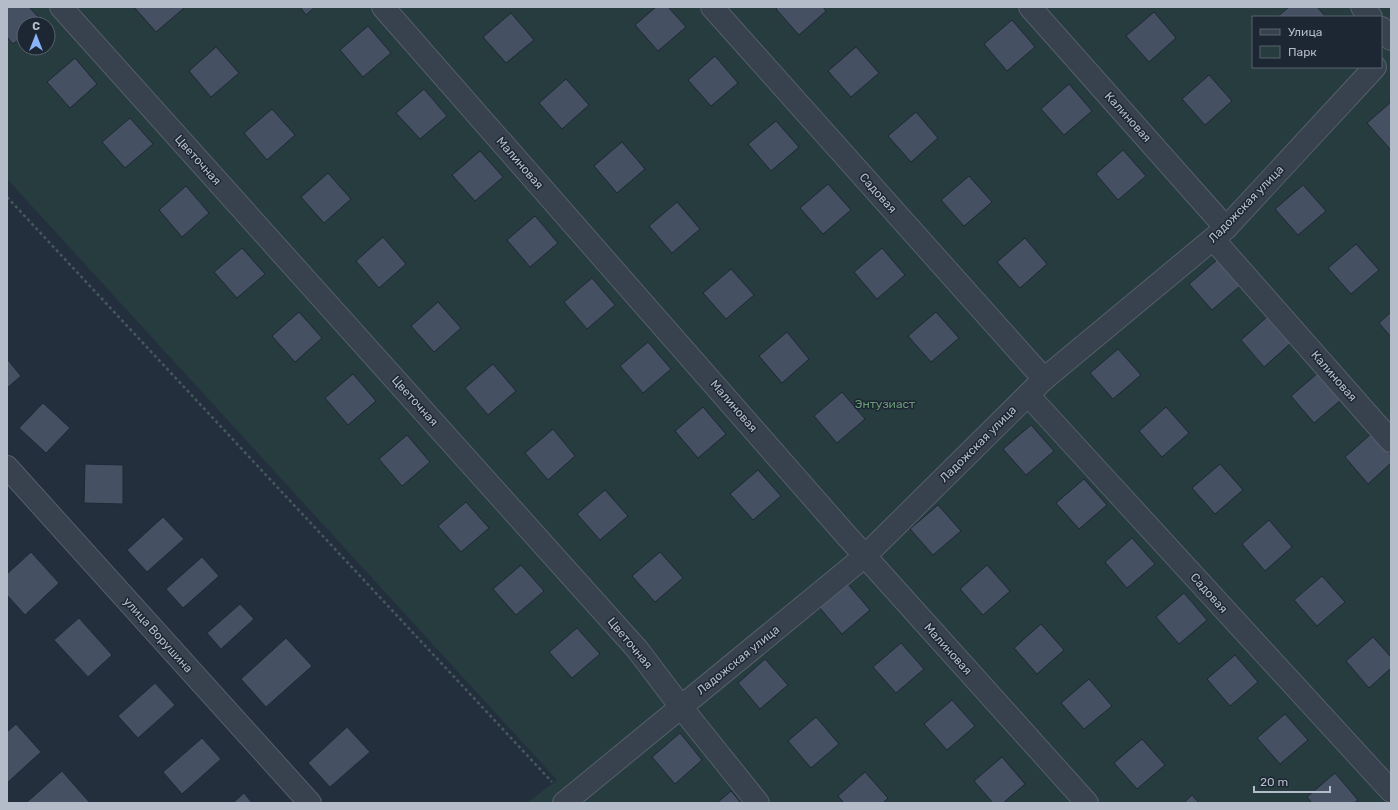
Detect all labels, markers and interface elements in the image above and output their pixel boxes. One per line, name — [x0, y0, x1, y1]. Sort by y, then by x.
north arrow — [16, 16, 56, 56]
legend — [1252, 16, 1382, 68]
text: С — [32, 20, 40, 33]
text: Улица — [1288, 25, 1322, 39]
text: Парк — [1288, 45, 1317, 59]
street label: Калиновая — [1102, 89, 1154, 145]
street label: Цветочная — [172, 132, 224, 188]
street label: Малиновая — [494, 134, 546, 192]
street label: Ладожская улица — [1205, 162, 1287, 246]
street label: Садовая — [857, 170, 899, 216]
street label: Калиновая — [1308, 348, 1360, 404]
street label: Цветочная — [389, 373, 441, 429]
street label: Малиновая — [708, 377, 760, 435]
park label: Энтузиаст — [855, 397, 915, 411]
street label: Ладожская улица — [937, 403, 1019, 485]
street label: Садовая — [1188, 570, 1230, 616]
street label: улица Ворушина — [120, 594, 196, 676]
street label: Цветочная — [605, 615, 655, 671]
street label: Малиновая — [921, 620, 975, 678]
street label: Ладожская улица — [694, 622, 782, 698]
scale bar — [1254, 768, 1330, 794]
text: 20 m — [1260, 775, 1288, 789]

